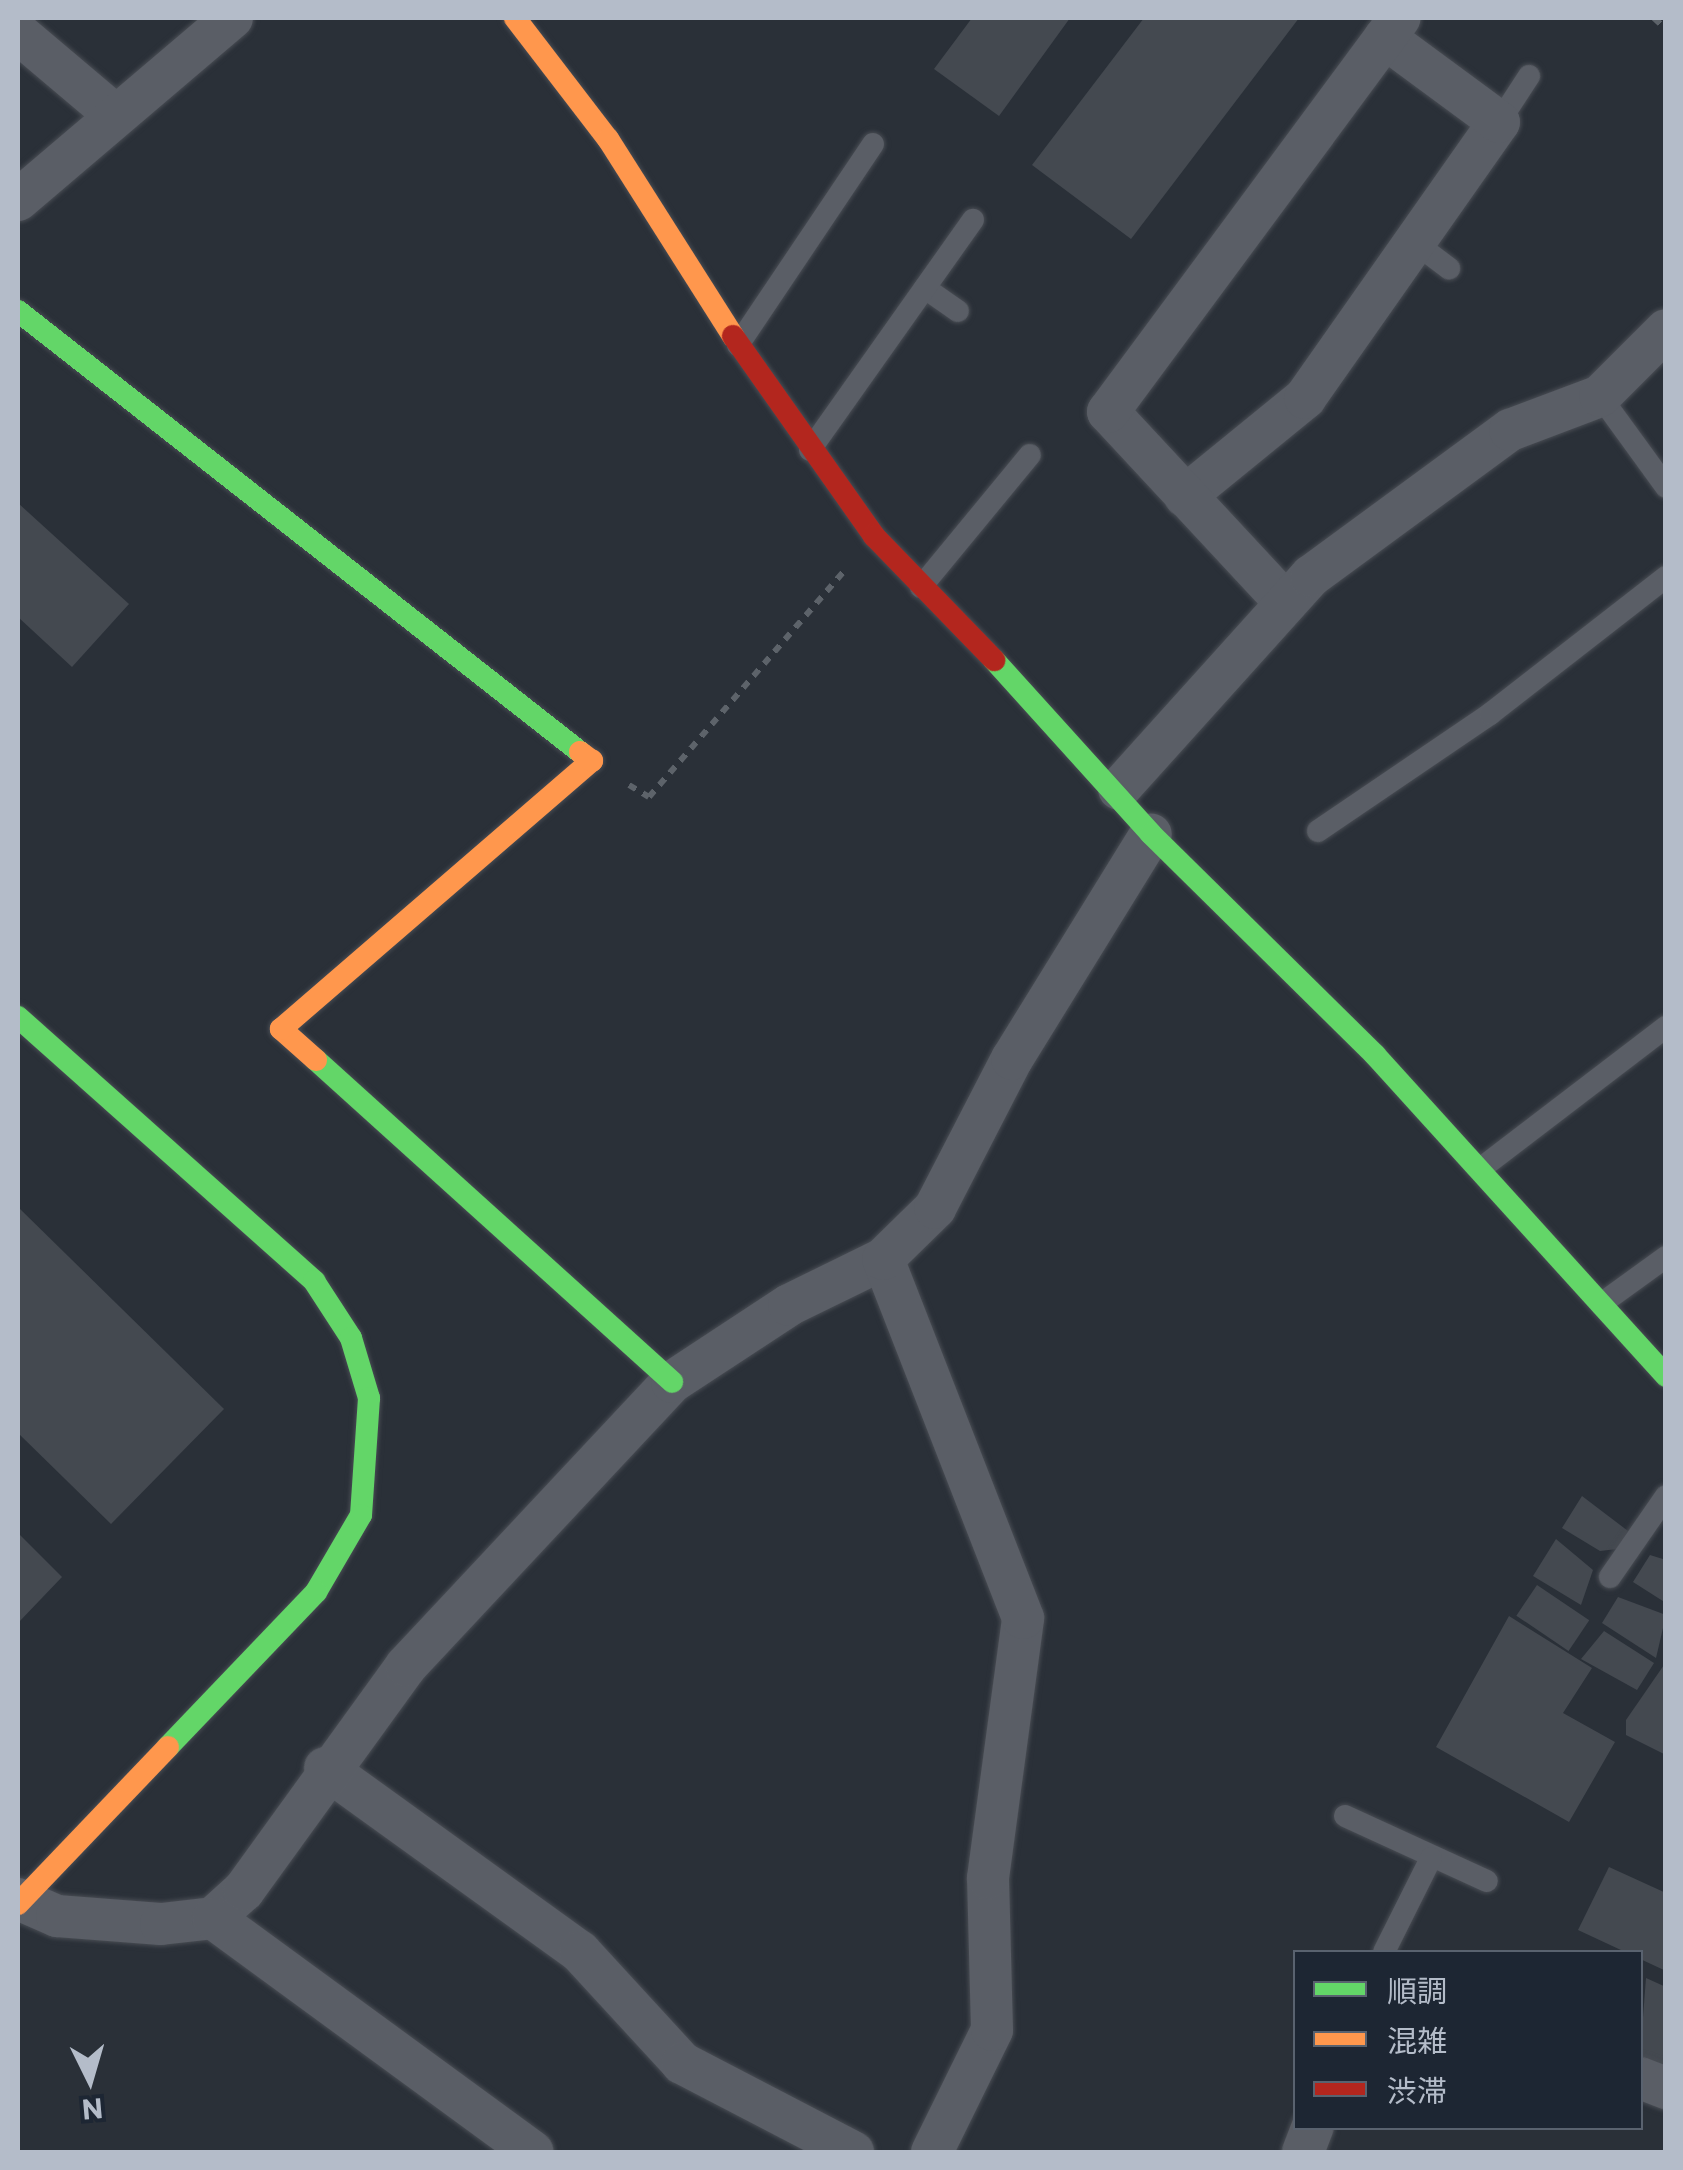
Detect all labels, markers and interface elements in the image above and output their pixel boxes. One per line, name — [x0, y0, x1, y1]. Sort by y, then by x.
legend — [1293, 1950, 1643, 2130]
text: 順調 — [1387, 1971, 1447, 2008]
text: 混雑 — [1387, 2021, 1447, 2058]
north arrow — [40, 2030, 140, 2130]
text: 渋滞 — [1387, 2071, 1447, 2108]
text: N — [81, 2092, 105, 2128]

